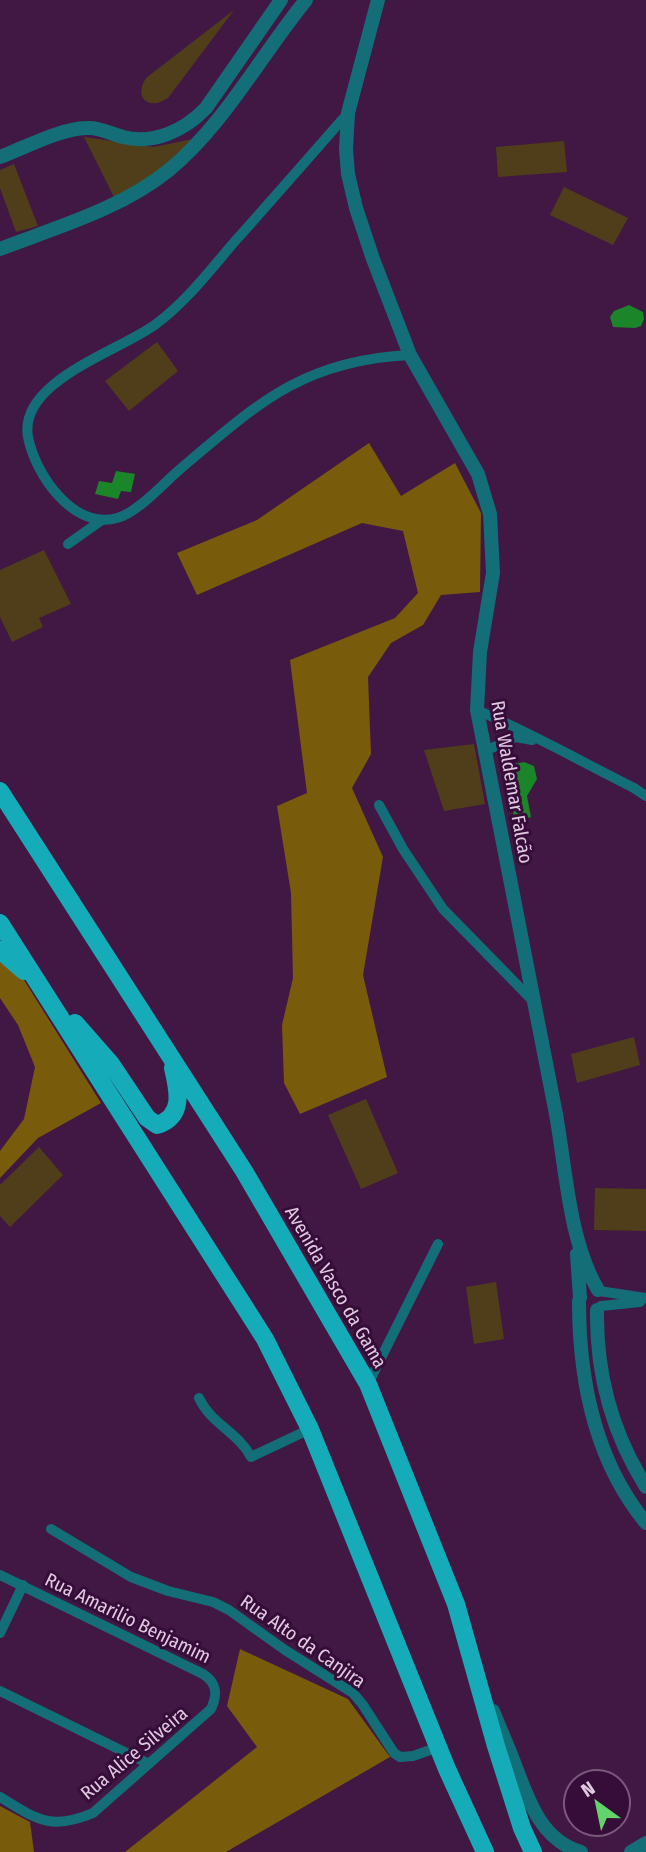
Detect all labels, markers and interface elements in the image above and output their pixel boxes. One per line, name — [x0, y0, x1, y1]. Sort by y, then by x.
street label: Rua Waldemar Falcão — [486, 699, 538, 865]
street label: Avenida Vasco da Gama — [280, 1202, 392, 1372]
street label: Rua Amarilio Benjamim — [41, 1568, 215, 1668]
street label: Rua Alto da Canjira — [236, 1589, 370, 1693]
street label: Rua Alice Silveira — [76, 1702, 192, 1804]
north arrow — [562, 1768, 632, 1838]
text: N — [577, 1776, 599, 1802]

